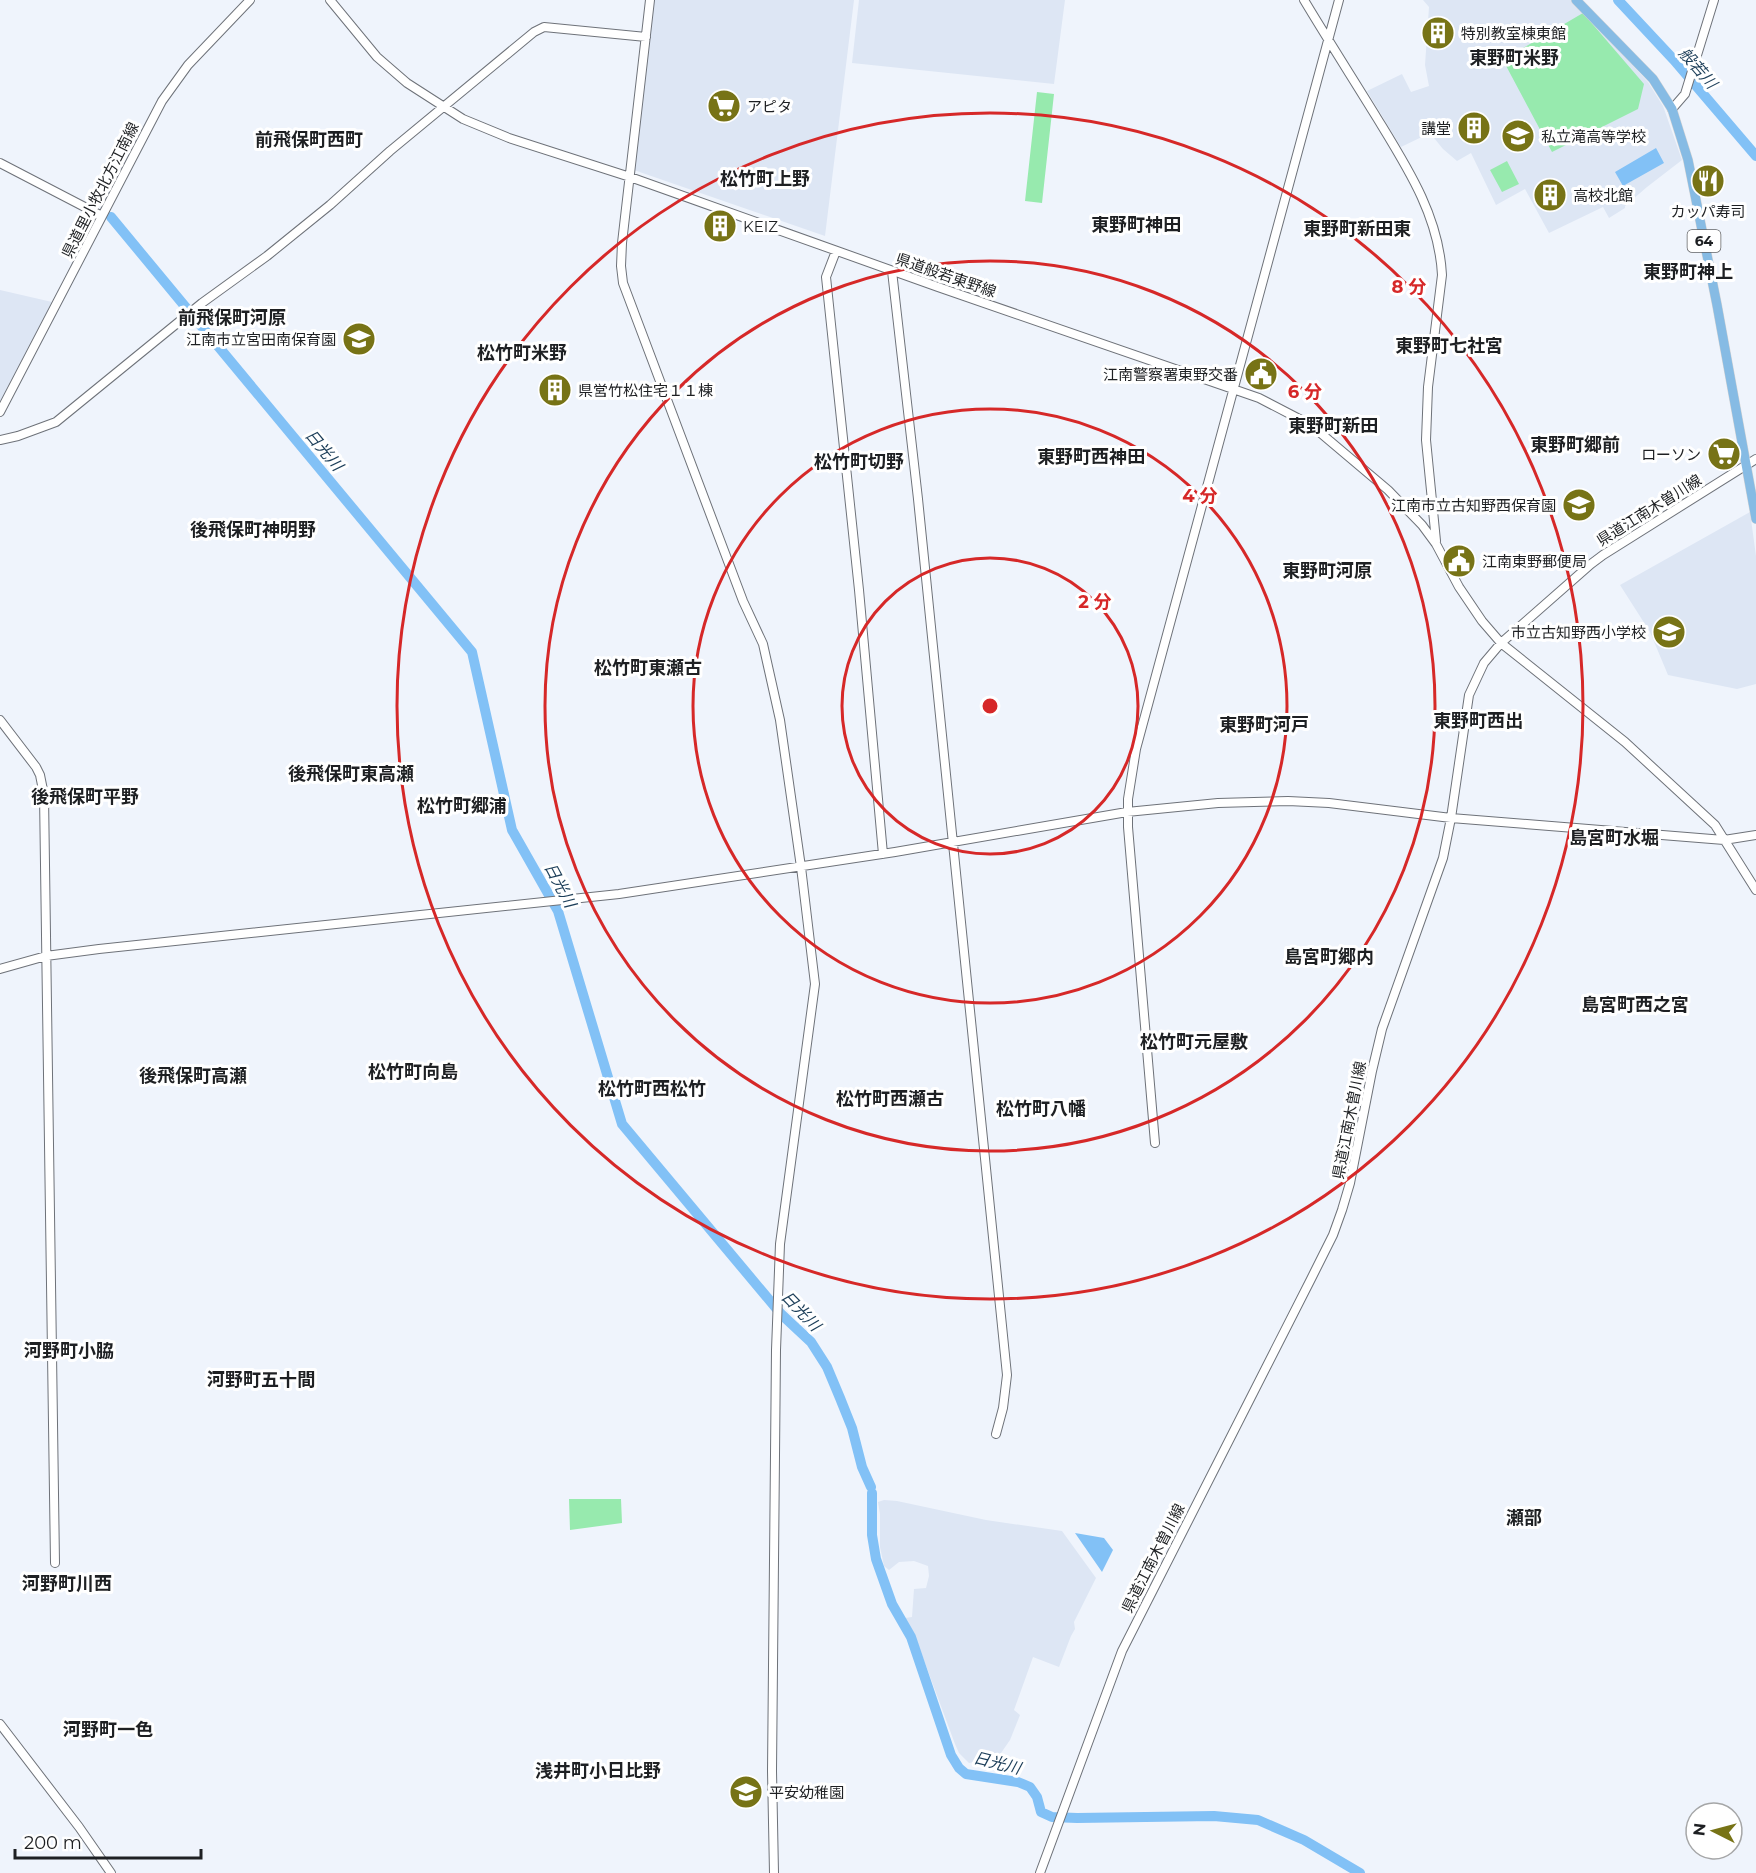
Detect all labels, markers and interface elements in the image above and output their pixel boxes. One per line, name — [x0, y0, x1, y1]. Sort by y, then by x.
building icon: 特別教室棟東館 — [1420, 15, 1456, 51]
place label: 特別教室棟東館 — [1461, 24, 1566, 43]
water label: 般若川 — [1675, 44, 1722, 94]
district label: 東野町米野 — [1469, 47, 1559, 69]
supermarket icon: アピタ — [706, 88, 742, 124]
place label: アピタ — [747, 97, 792, 116]
building icon: 講堂 — [1456, 110, 1492, 146]
school or university icon: 私立滝高等学校 — [1500, 118, 1536, 154]
street label: 県道里小牧北方江南線 — [57, 119, 143, 261]
place label: 講堂 — [1421, 119, 1451, 138]
place label: 私立滝高等学校 — [1541, 127, 1646, 146]
district label: 前飛保町西町 — [255, 129, 363, 151]
restaurant icon: カッパ寿司 — [1690, 163, 1726, 199]
district label: 松竹町上野 — [720, 168, 810, 190]
building icon: 高校北館 — [1532, 177, 1568, 213]
place label: 高校北館 — [1573, 186, 1633, 205]
place label: カッパ寿司 — [1670, 202, 1746, 221]
building icon: KEIZ — [702, 208, 738, 244]
district label: 東野町神田 — [1091, 214, 1181, 236]
place label: KEIZ — [743, 217, 778, 236]
district label: 東野町新田東 — [1303, 218, 1411, 240]
road number: 64 — [1688, 230, 1720, 252]
street label: 県道般若東野線 — [893, 249, 999, 301]
district label: 東野町神上 — [1643, 261, 1733, 283]
text: 8 分 — [1392, 276, 1426, 298]
district label: 前飛保町河原 — [178, 307, 286, 329]
school or university icon: 江南市立宮田南保育園 — [341, 321, 377, 357]
place label: 江南市立宮田南保育園 — [186, 330, 336, 349]
district label: 東野町七社宮 — [1395, 335, 1503, 357]
district label: 松竹町米野 — [477, 342, 567, 364]
public building icon: 江南警察署東野交番 — [1243, 356, 1279, 392]
place label: 江南警察署東野交番 — [1103, 365, 1238, 384]
building icon: 県営竹松住宅１１棟 — [537, 372, 573, 408]
place label: 県営竹松住宅１１棟 — [578, 381, 713, 400]
text: 6 分 — [1288, 381, 1322, 403]
district label: 東野町新田 — [1288, 415, 1378, 437]
water label: 日光川 — [301, 426, 348, 476]
district label: 東野町郷前 — [1530, 434, 1620, 456]
supermarket icon: ローソン — [1706, 436, 1742, 472]
place label: ローソン — [1641, 445, 1701, 464]
district label: 東野町西神田 — [1037, 446, 1145, 468]
district label: 松竹町切野 — [814, 451, 904, 473]
street label: 県道江南木曽川線 — [1593, 470, 1705, 550]
text: 4 分 — [1182, 485, 1218, 507]
school or university icon: 江南市立古知野西保育園 — [1561, 487, 1597, 523]
place label: 江南市立古知野西保育園 — [1391, 496, 1556, 515]
district label: 後飛保町神明野 — [190, 519, 316, 541]
public building icon: 江南東野郵便局 — [1441, 543, 1477, 579]
place label: 江南東野郵便局 — [1482, 552, 1587, 571]
district label: 東野町河原 — [1282, 560, 1372, 582]
text: 2 分 — [1078, 591, 1112, 613]
school or university icon: 市立古知野西小学校 — [1651, 614, 1687, 650]
place label: 市立古知野西小学校 — [1511, 623, 1646, 642]
district label: 松竹町東瀬古 — [594, 657, 702, 679]
centre of rings — [980, 696, 1000, 716]
district label: 東野町西出 — [1433, 710, 1523, 732]
district label: 東野町河戸 — [1219, 714, 1309, 736]
district label: 後飛保町東高瀬 — [288, 763, 414, 785]
district label: 後飛保町平野 — [31, 786, 139, 808]
district label: 松竹町郷浦 — [417, 795, 507, 817]
district label: 島宮町水堀 — [1569, 827, 1659, 849]
water label: 日光川 — [540, 859, 581, 912]
district label: 島宮町郷内 — [1284, 946, 1374, 968]
district label: 島宮町西之宮 — [1581, 994, 1689, 1016]
district label: 松竹町元屋敷 — [1140, 1031, 1248, 1053]
street label: 県道江南木曽川線 — [1328, 1059, 1370, 1181]
district label: 松竹町向島 — [368, 1061, 458, 1083]
district label: 後飛保町高瀬 — [139, 1065, 247, 1087]
district label: 松竹町西松竹 — [598, 1078, 706, 1100]
district label: 松竹町西瀬古 — [836, 1088, 944, 1110]
district label: 松竹町八幡 — [996, 1098, 1086, 1120]
water label: 日光川 — [777, 1287, 826, 1336]
district label: 河野町小脇 — [24, 1340, 114, 1362]
district label: 河野町五十間 — [207, 1369, 315, 1391]
street label: 県道江南木曽川線 — [1117, 1500, 1189, 1616]
district label: 瀬部 — [1506, 1507, 1542, 1529]
district label: 河野町川西 — [22, 1573, 112, 1595]
district label: 河野町一色 — [63, 1719, 153, 1741]
water label: 日光川 — [971, 1748, 1025, 1779]
district label: 浅井町小日比野 — [535, 1760, 661, 1782]
school or university icon: 平安幼稚園 — [728, 1774, 764, 1810]
place label: 平安幼稚園 — [769, 1783, 844, 1802]
north arrow — [1684, 1801, 1744, 1861]
scale bar — [15, 1822, 201, 1860]
text: N — [1689, 1822, 1710, 1837]
text: 200 m — [24, 1832, 82, 1854]

